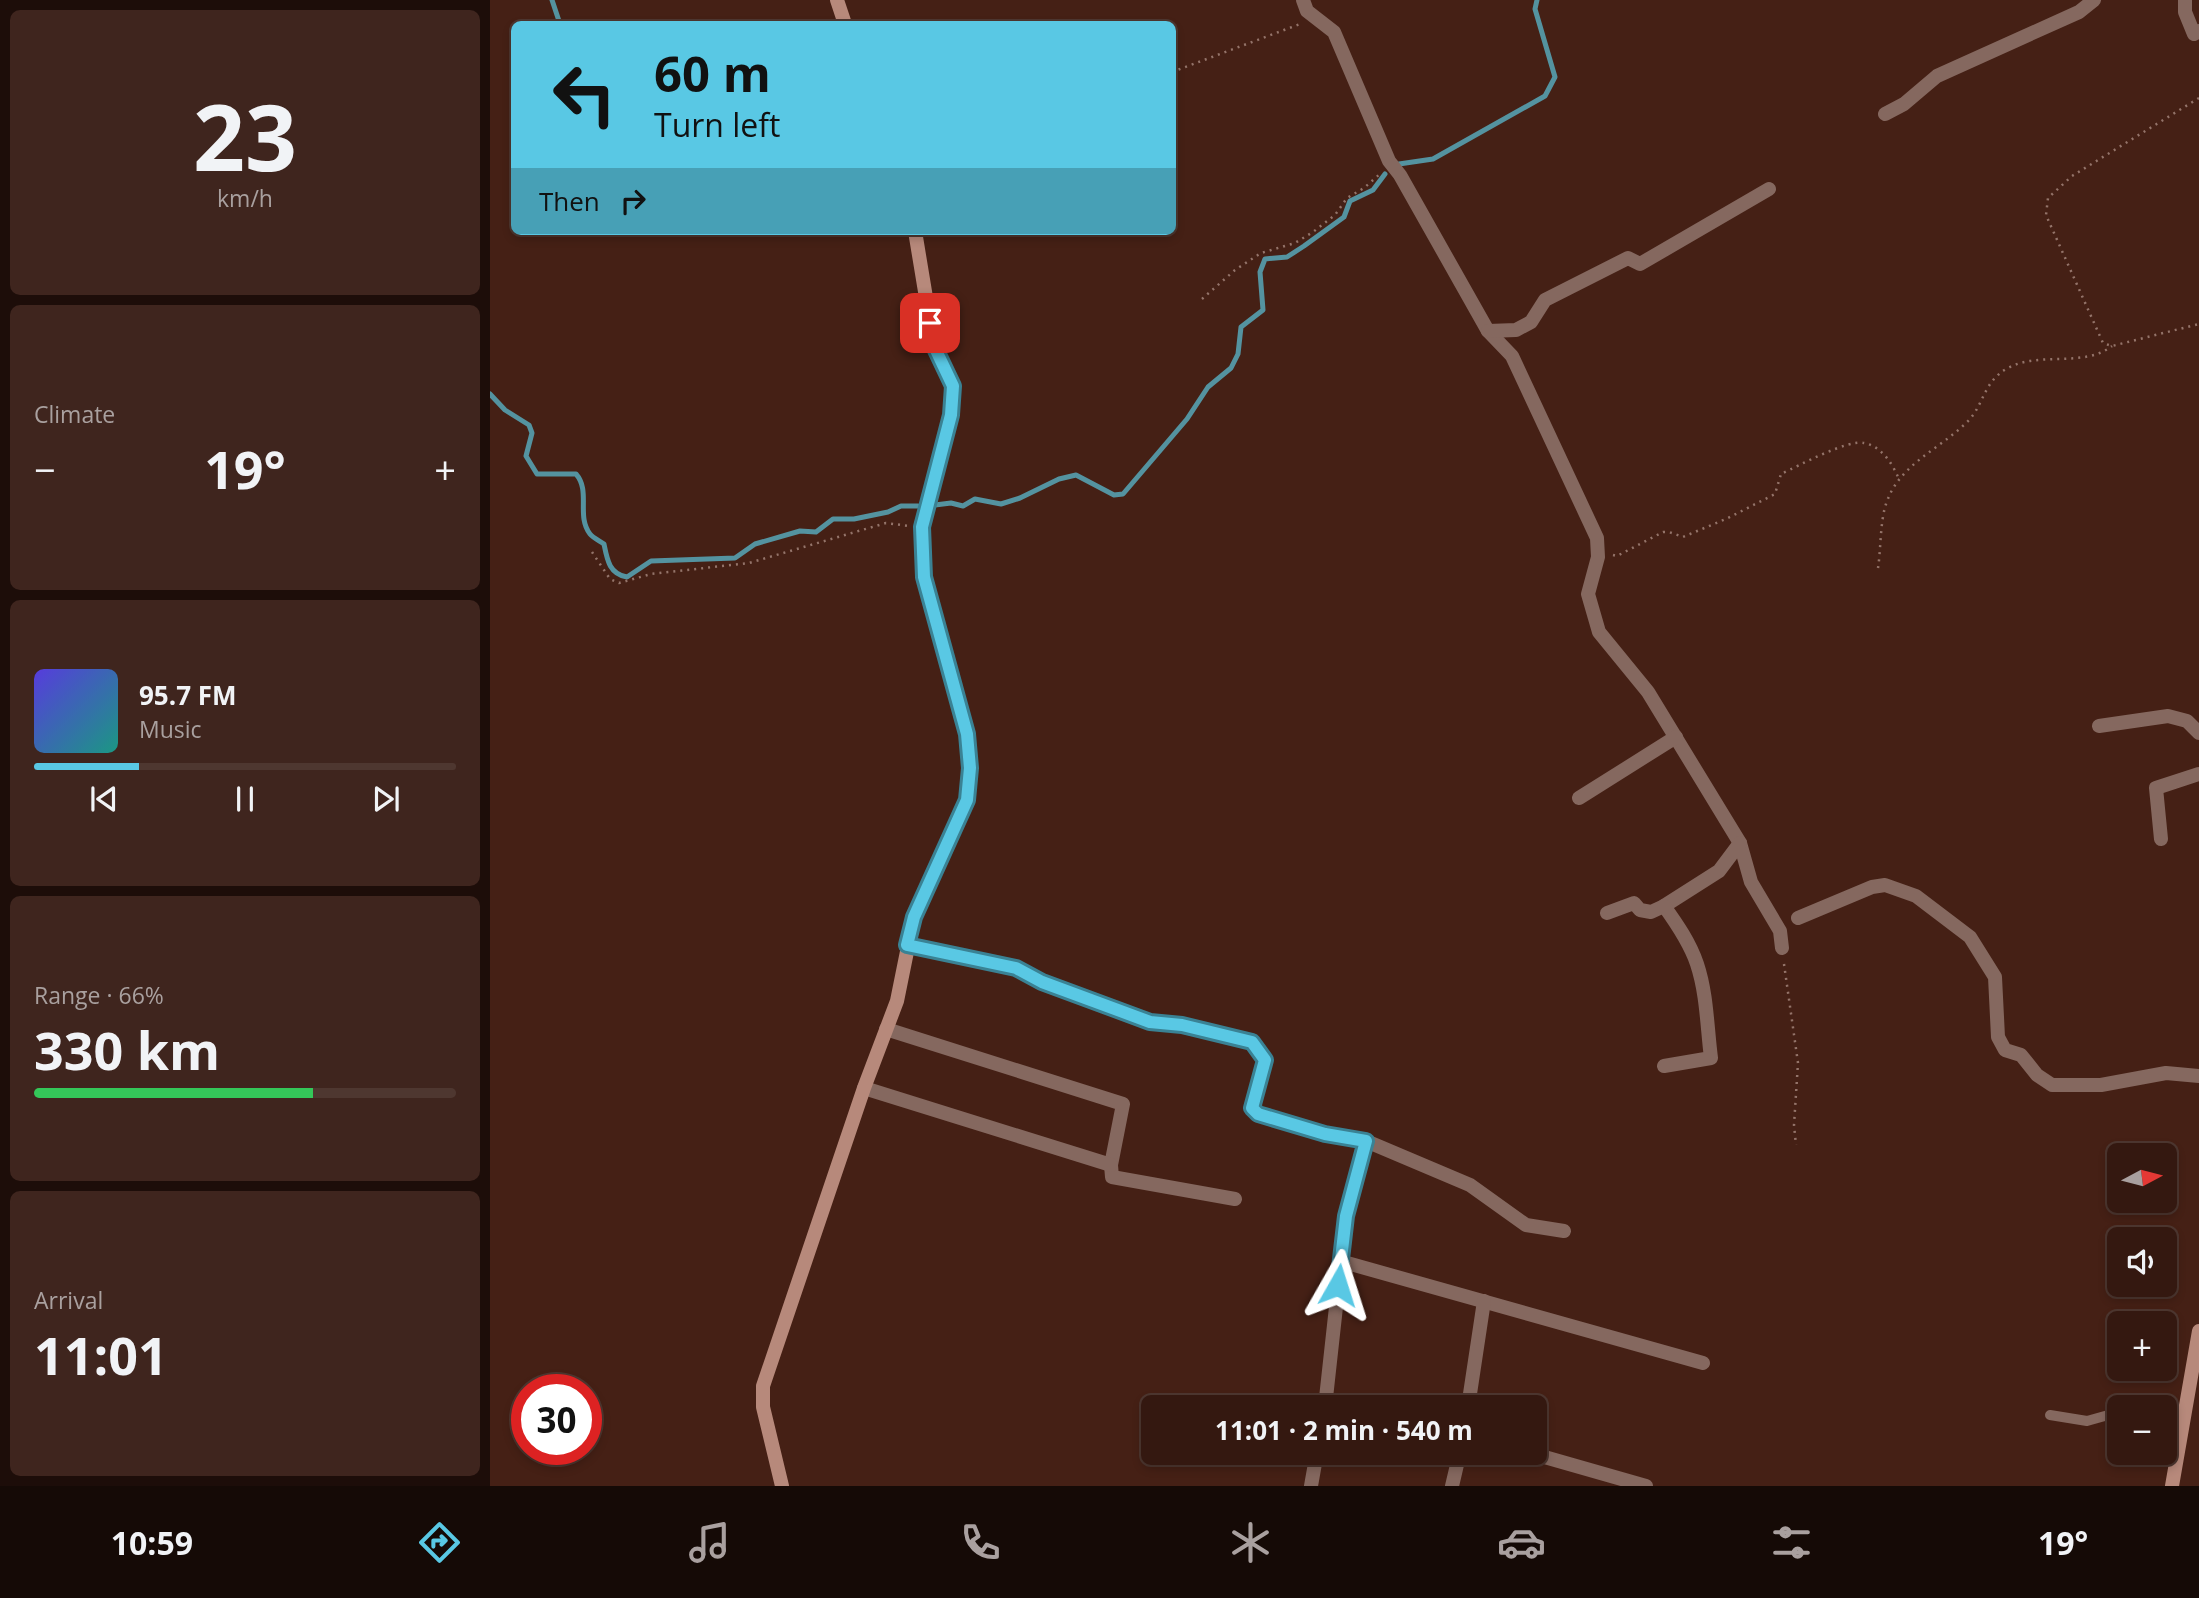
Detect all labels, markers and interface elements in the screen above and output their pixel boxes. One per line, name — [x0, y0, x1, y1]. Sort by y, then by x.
text: 60 m — [654, 40, 771, 106]
icon: left — [539, 49, 630, 140]
text: 23 — [193, 74, 297, 198]
text: Turn left — [654, 103, 780, 146]
text: km/h — [217, 182, 273, 214]
icon: right — [614, 182, 652, 220]
text: Then — [539, 183, 600, 219]
pin — [900, 293, 960, 353]
icon: arrive — [911, 304, 949, 342]
text: Climate — [34, 398, 115, 430]
text: 19° — [204, 433, 286, 504]
text: − — [34, 443, 56, 495]
text: + — [434, 443, 456, 495]
text: 95.7 FM — [139, 677, 237, 713]
text: Music — [139, 713, 202, 745]
icon: previous — [85, 780, 123, 818]
icon: pause — [226, 780, 264, 818]
icon: next — [367, 780, 405, 818]
text: Range · 66% — [34, 979, 164, 1011]
text: 330 km — [34, 1014, 220, 1085]
north arrow — [2107, 1143, 2177, 1213]
map controls — [2107, 1143, 2177, 1465]
button: sound — [2107, 1227, 2177, 1297]
position arrow — [1301, 1248, 1375, 1322]
text: Arrival — [34, 1284, 103, 1316]
button: + — [2107, 1311, 2177, 1381]
text: 11:01 — [34, 1319, 168, 1390]
speed limit sign: 30 — [511, 1374, 602, 1465]
button: − — [2107, 1395, 2177, 1465]
text: 11:01 · 2 min · 540 m — [1215, 1412, 1473, 1448]
icon: directions — [415, 1518, 464, 1567]
icon: music — [685, 1518, 734, 1567]
icon: phone — [956, 1518, 1005, 1567]
icon: climate — [1226, 1518, 1275, 1567]
icon: car — [1497, 1518, 1546, 1567]
icon: filters — [1767, 1518, 1816, 1567]
text: 10:59 — [111, 1521, 193, 1564]
text: 19° — [2038, 1521, 2088, 1564]

